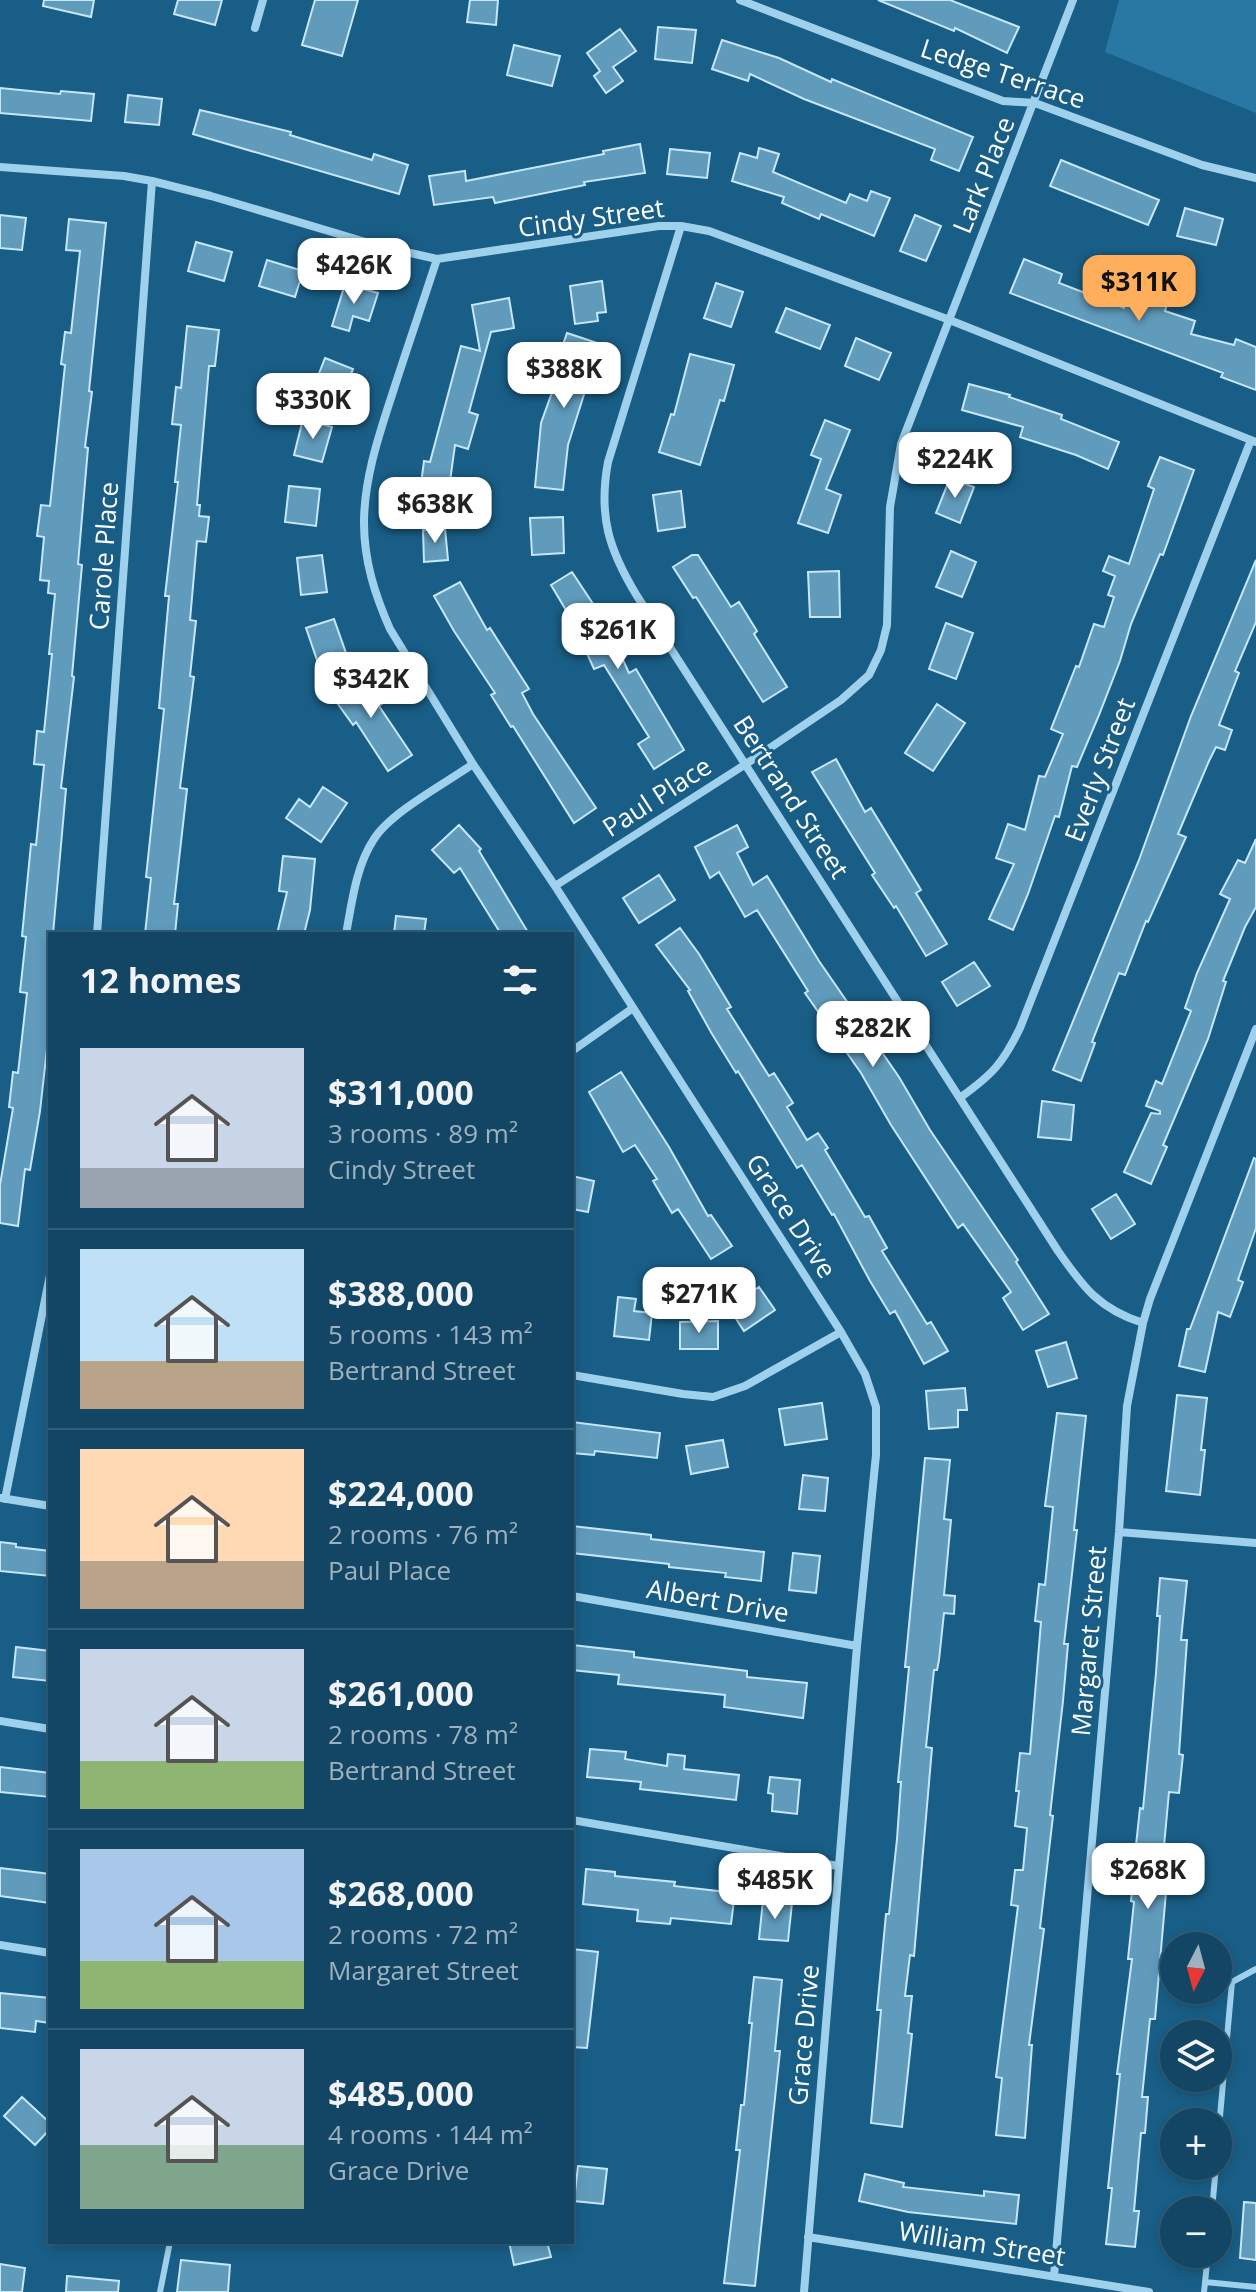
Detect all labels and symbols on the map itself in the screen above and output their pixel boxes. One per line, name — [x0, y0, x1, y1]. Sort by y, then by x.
street label: Ledge Terrace — [916, 29, 1090, 117]
street label: Lark Place — [943, 111, 1023, 238]
street label: Cindy Street — [515, 189, 666, 245]
pin: $426K — [298, 238, 410, 306]
pin: $311K — [1083, 255, 1195, 323]
pin: $388K — [508, 342, 620, 410]
pin: $330K — [257, 373, 369, 441]
pin: $224K — [899, 432, 1011, 500]
pin: $638K — [379, 477, 491, 545]
street label: Carole Place — [80, 480, 126, 631]
pin: $261K — [562, 603, 674, 671]
pin: $342K — [315, 652, 427, 720]
street label: Everly Street — [1055, 692, 1143, 847]
street label: Bertrand Street — [726, 708, 858, 885]
street label: Paul Place — [595, 748, 718, 845]
pin: $282K — [817, 1001, 929, 1069]
street label: Grace Drive — [738, 1146, 845, 1285]
pin: $271K — [643, 1267, 755, 1335]
street label: Margaret Street — [1062, 1544, 1114, 1738]
street label: Albert Drive — [644, 1570, 792, 1630]
pin: $268K — [1092, 1843, 1204, 1911]
pin: $485K — [719, 1853, 831, 1921]
north arrow — [1160, 1932, 1232, 2004]
street label: Grace Drive — [779, 1963, 827, 2107]
street label: William Street — [896, 2212, 1068, 2274]

